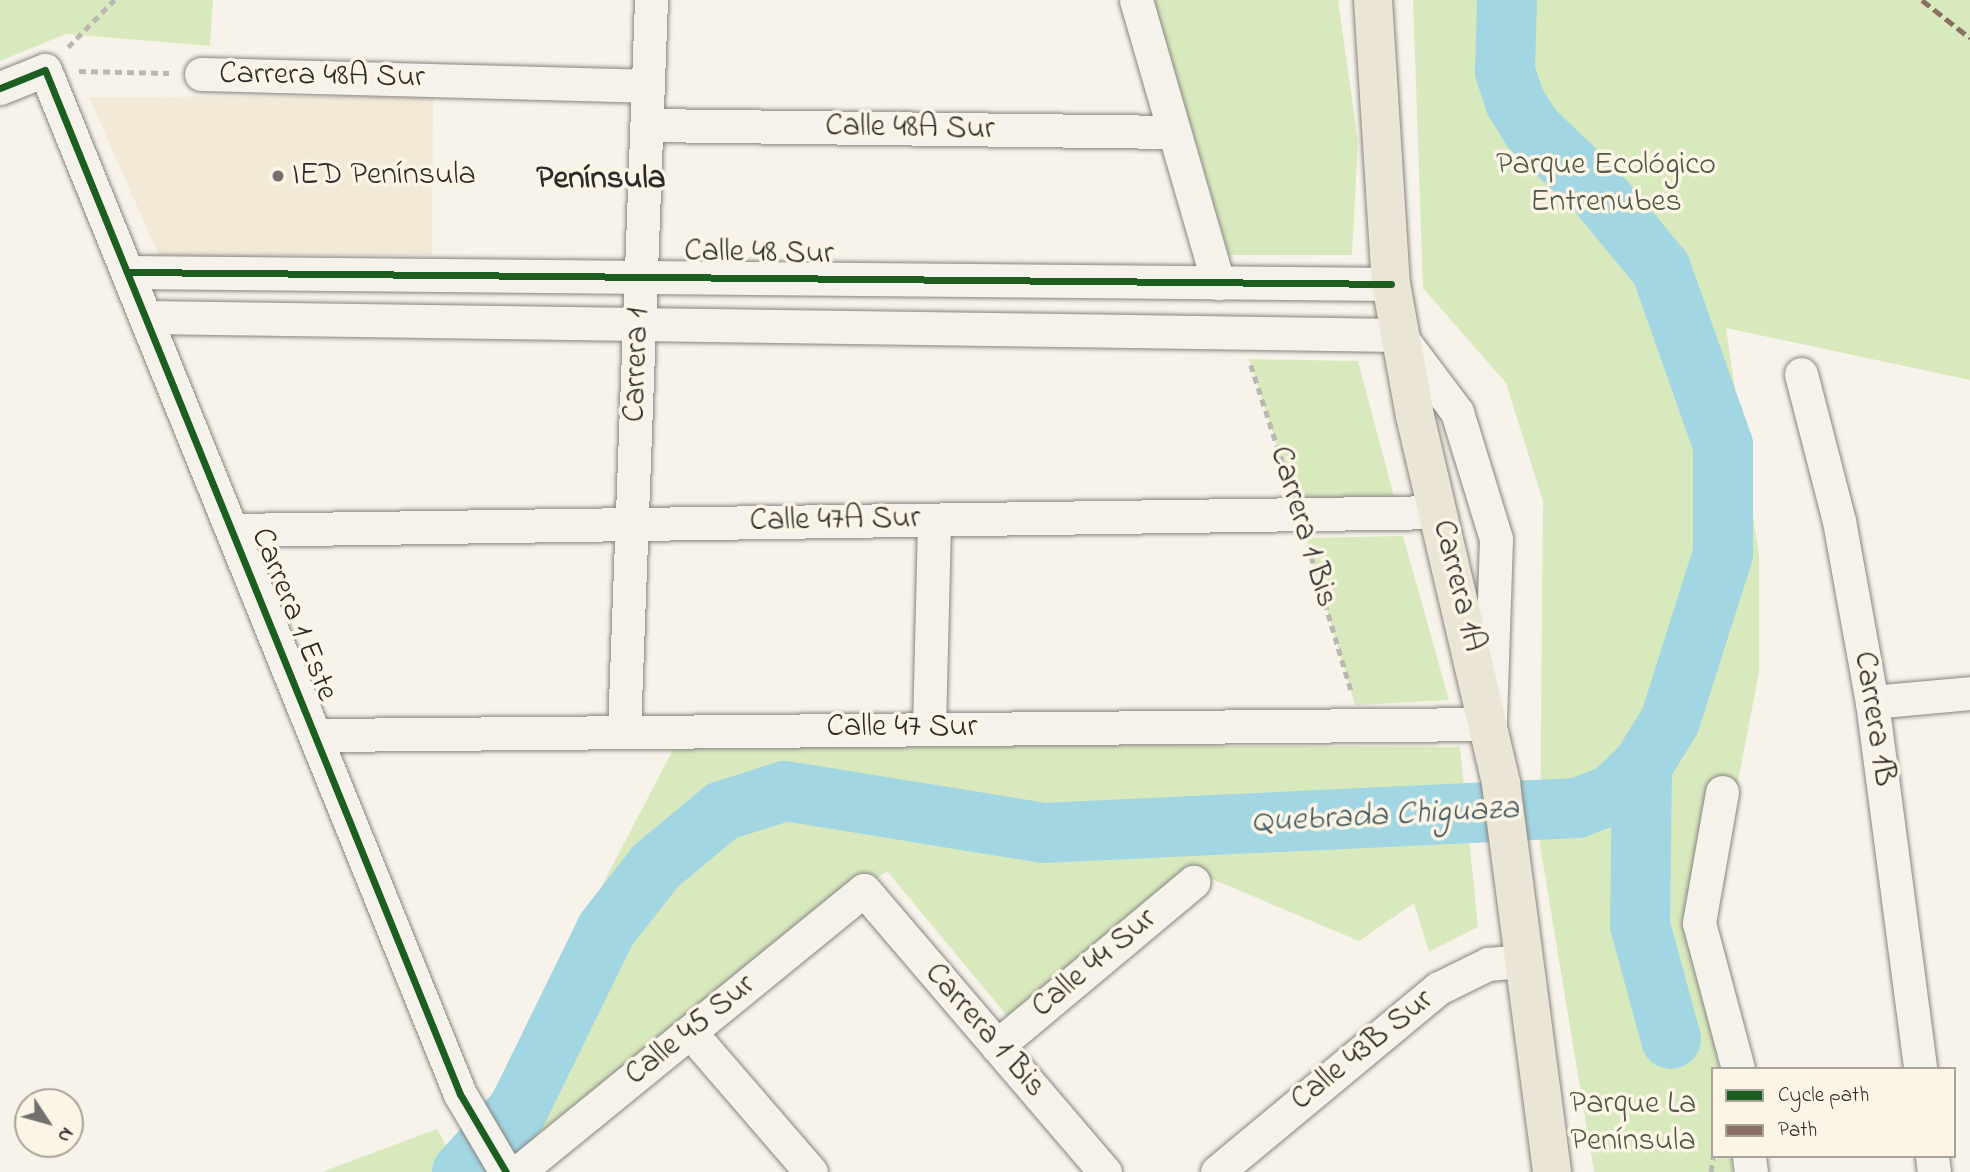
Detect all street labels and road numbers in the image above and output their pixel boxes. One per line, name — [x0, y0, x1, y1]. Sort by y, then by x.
street label: Carrera 48A Sur — [219, 56, 425, 98]
street label: Calle 48A Sur — [825, 108, 995, 150]
street label: Calle 48 Sur — [684, 233, 834, 275]
street label: Carrera 1 — [617, 307, 659, 423]
street label: Carrera 1 Bis — [1259, 442, 1345, 612]
street label: Calle 47A Sur — [749, 500, 921, 542]
street label: Carrera 1A — [1422, 516, 1492, 656]
street label: Carrera 1 Este — [241, 523, 345, 707]
street label: Carrera 1B — [1843, 649, 1903, 789]
street label: Calle 47 Sur — [827, 709, 977, 747]
street label: Calle 44 Sur — [1025, 901, 1165, 1027]
street label: Carrera 1 Bis — [915, 956, 1053, 1106]
street label: Calle 45 Sur — [618, 967, 764, 1095]
street label: Calle 43B Sur — [1284, 982, 1442, 1120]

